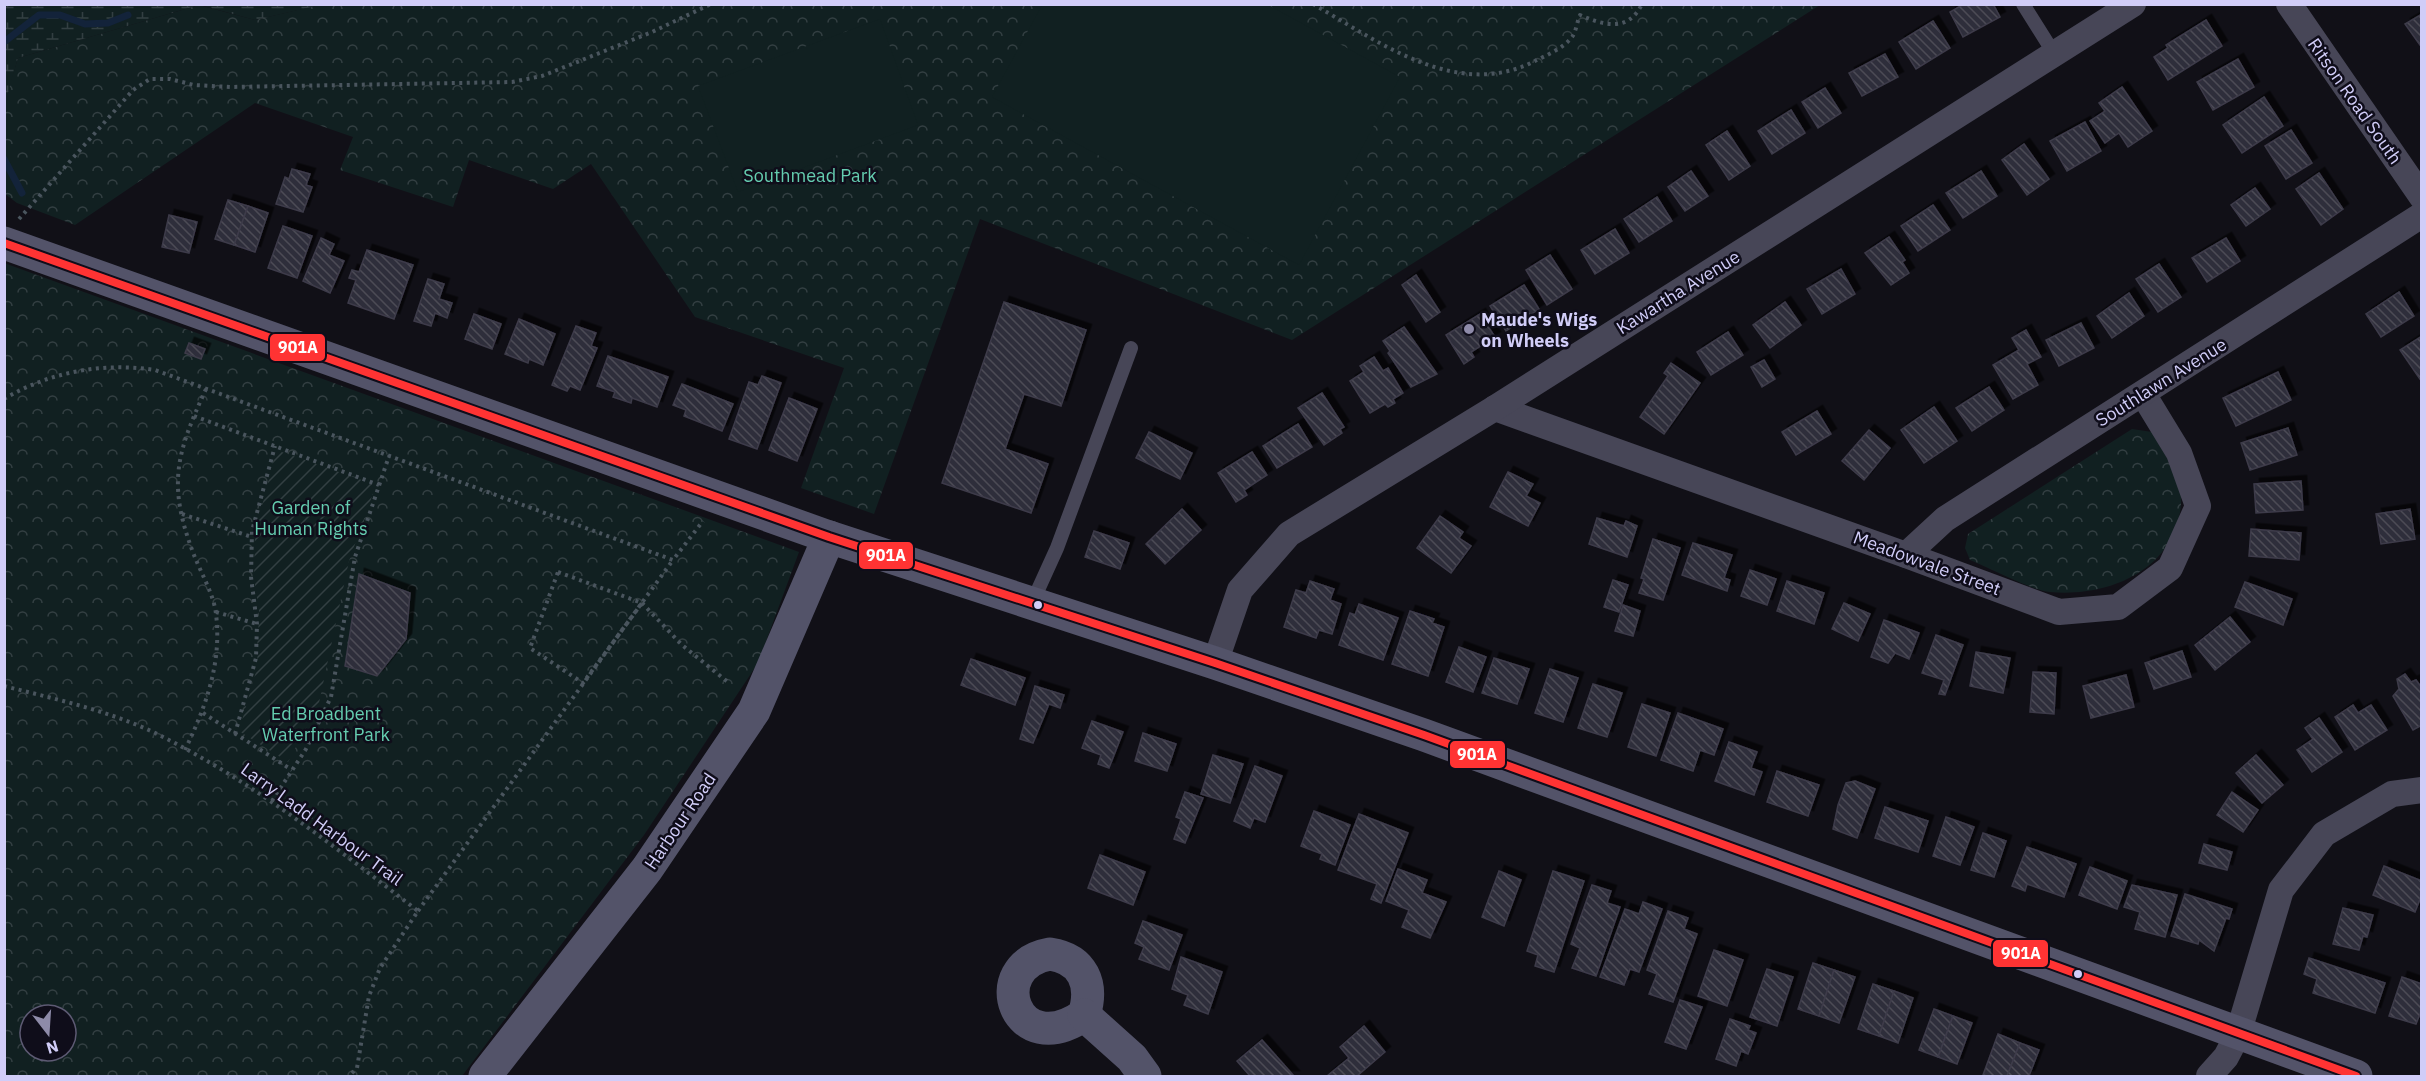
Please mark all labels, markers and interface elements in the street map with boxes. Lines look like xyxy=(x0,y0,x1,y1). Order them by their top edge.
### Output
street label: Ritson Road South xyxy=(2303,34,2407,168)
park label: Southmead Park xyxy=(743,164,877,187)
street label: Kawartha Avenue xyxy=(1612,245,1744,339)
place label: Maude's Wigs on Wheels xyxy=(1481,308,1597,352)
marker: Maude's Wigs on Wheels xyxy=(1462,322,1476,336)
street label: Southlawn Avenue xyxy=(2091,332,2231,432)
line badge: 901A xyxy=(269,333,326,362)
text: 901A xyxy=(278,337,318,357)
park label: Garden of Human Rights xyxy=(254,496,368,540)
street label: Meadowvale Street xyxy=(1850,526,2004,600)
line badge: 901A xyxy=(858,541,914,570)
text: 901A xyxy=(866,545,906,565)
unlabelled marker xyxy=(1032,599,1044,611)
park label: Ed Broadbent Waterfront Park xyxy=(262,702,390,746)
line badge: 901A xyxy=(1449,740,1506,769)
text: 901A xyxy=(1457,744,1497,764)
street label: Larry Ladd Harbour Trail xyxy=(237,758,408,891)
street label: Harbour Road xyxy=(639,768,721,874)
line badge: 901A xyxy=(1992,939,2049,968)
text: 901A xyxy=(2001,943,2041,963)
unlabelled marker xyxy=(2072,968,2084,980)
north arrow xyxy=(18,1003,78,1063)
text: N xyxy=(44,1036,61,1059)

